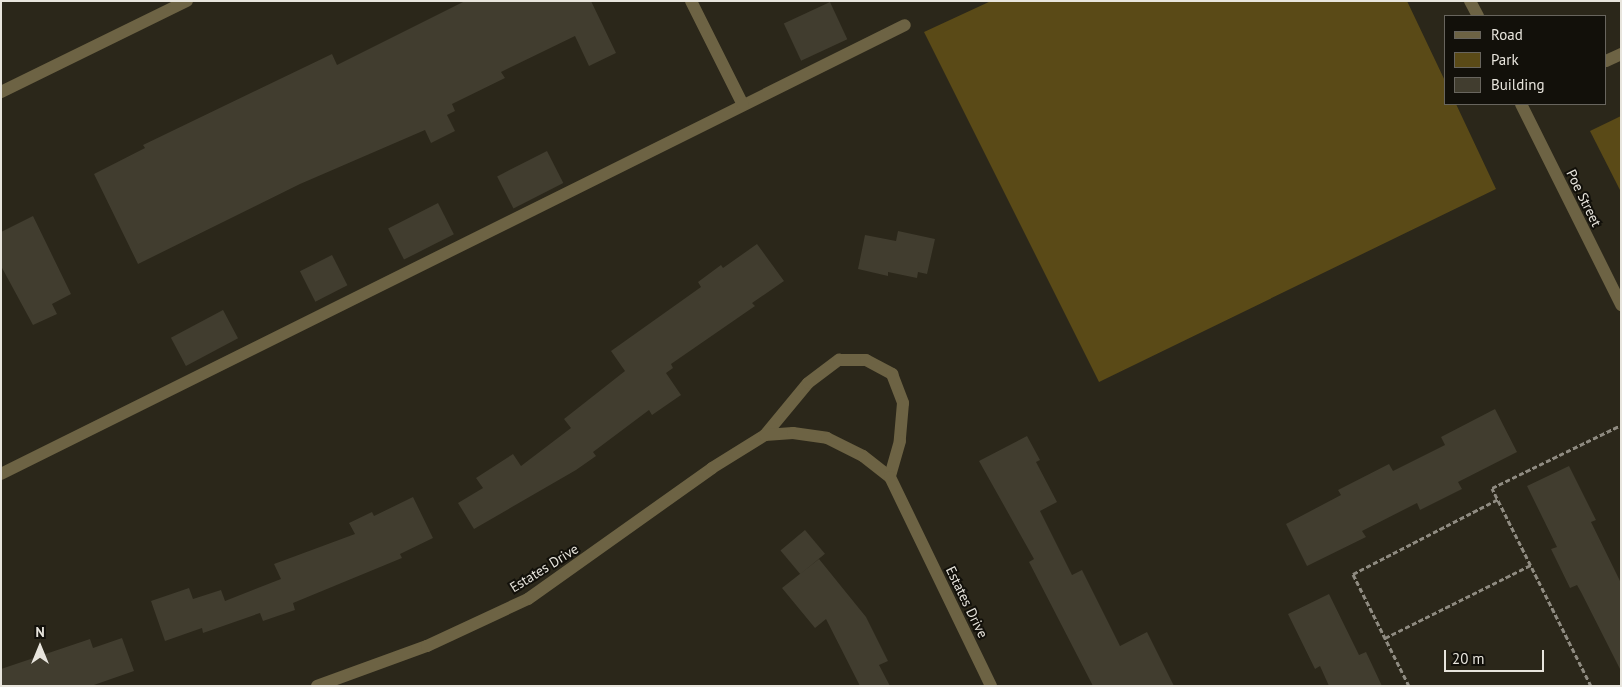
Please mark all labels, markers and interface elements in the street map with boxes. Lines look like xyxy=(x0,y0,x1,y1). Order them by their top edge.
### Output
legend xyxy=(1444,15,1607,105)
text: Road xyxy=(1491,25,1523,44)
text: Park xyxy=(1491,50,1519,69)
text: Building xyxy=(1491,75,1545,94)
street label: Poe Street xyxy=(1563,167,1605,229)
street label: Estates Drive xyxy=(507,540,581,596)
street label: Estates Drive xyxy=(942,563,992,641)
north arrow xyxy=(15,622,65,672)
text: N xyxy=(35,623,45,641)
scale bar xyxy=(1447,640,1547,672)
text: 20 m xyxy=(1452,649,1485,668)

